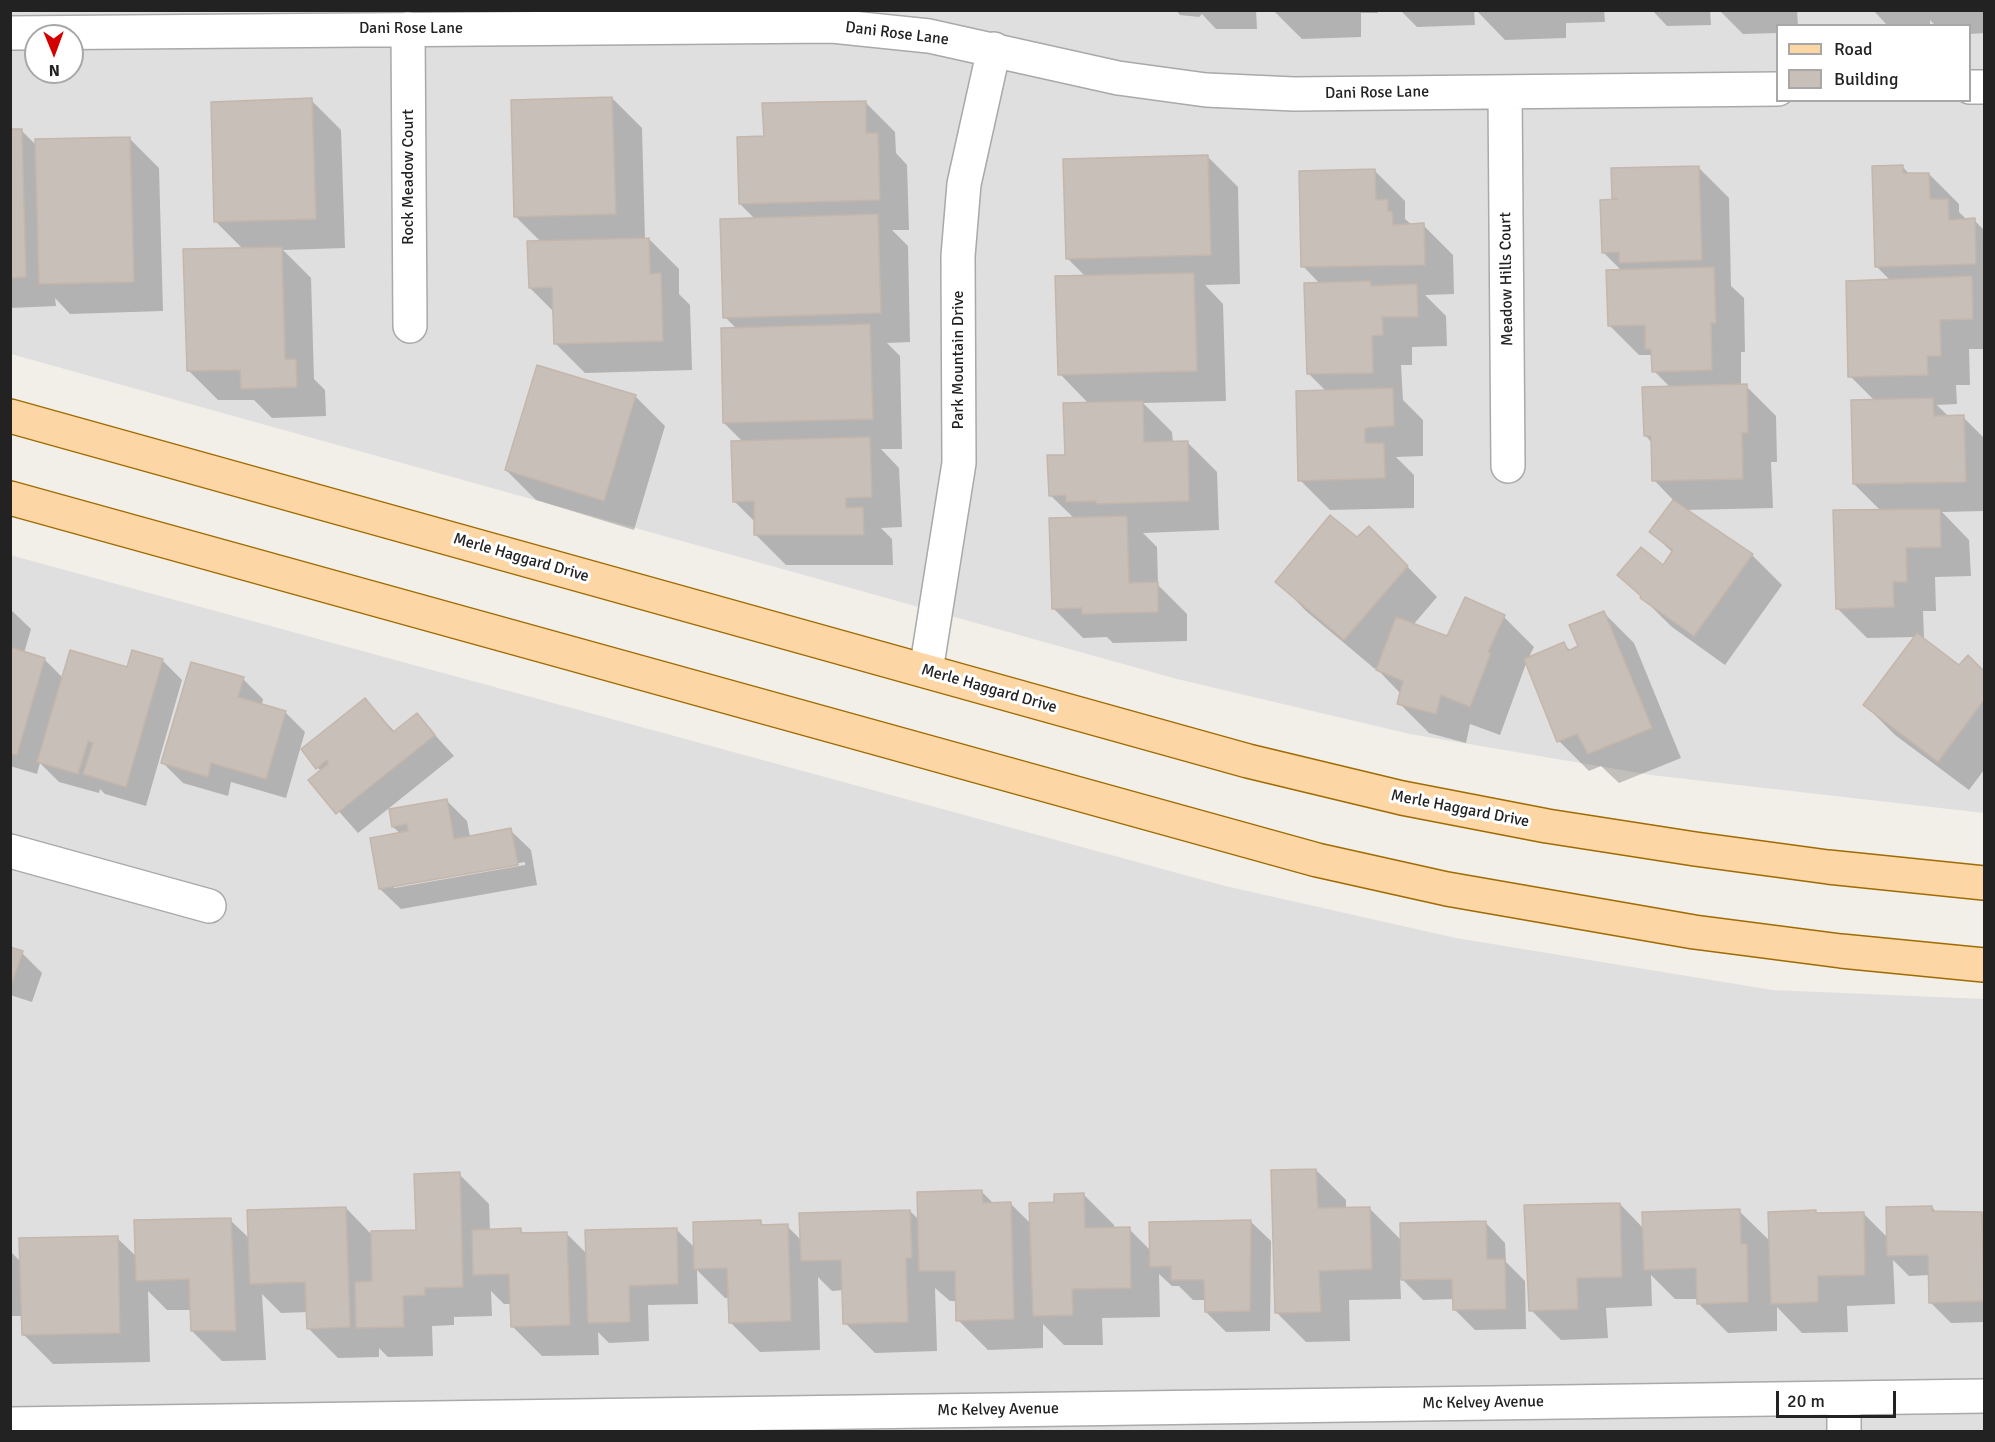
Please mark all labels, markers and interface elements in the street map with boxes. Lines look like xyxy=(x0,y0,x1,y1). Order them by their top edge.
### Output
street label: Dani Rose Lane xyxy=(844,18,950,50)
street label: Dani Rose Lane xyxy=(359,19,463,39)
north arrow xyxy=(24,24,84,84)
legend xyxy=(1776,24,1971,102)
text: Road xyxy=(1834,38,1873,60)
text: N xyxy=(49,60,60,80)
text: Building xyxy=(1834,68,1898,90)
street label: Dani Rose Lane xyxy=(1325,82,1429,104)
street label: Rock Meadow Court xyxy=(399,109,419,245)
street label: Meadow Hills Court xyxy=(1496,212,1518,346)
street label: Park Mountain Drive xyxy=(949,290,969,430)
street label: Merle Haggard Drive xyxy=(451,529,591,587)
street label: Merle Haggard Drive xyxy=(919,660,1059,718)
street label: Merle Haggard Drive xyxy=(1389,786,1531,832)
scale bar xyxy=(1779,1379,1899,1417)
text: 20 m xyxy=(1787,1390,1825,1412)
street label: Mc Kelvey Avenue xyxy=(1422,1392,1544,1414)
street label: Mc Kelvey Avenue xyxy=(937,1399,1059,1421)

